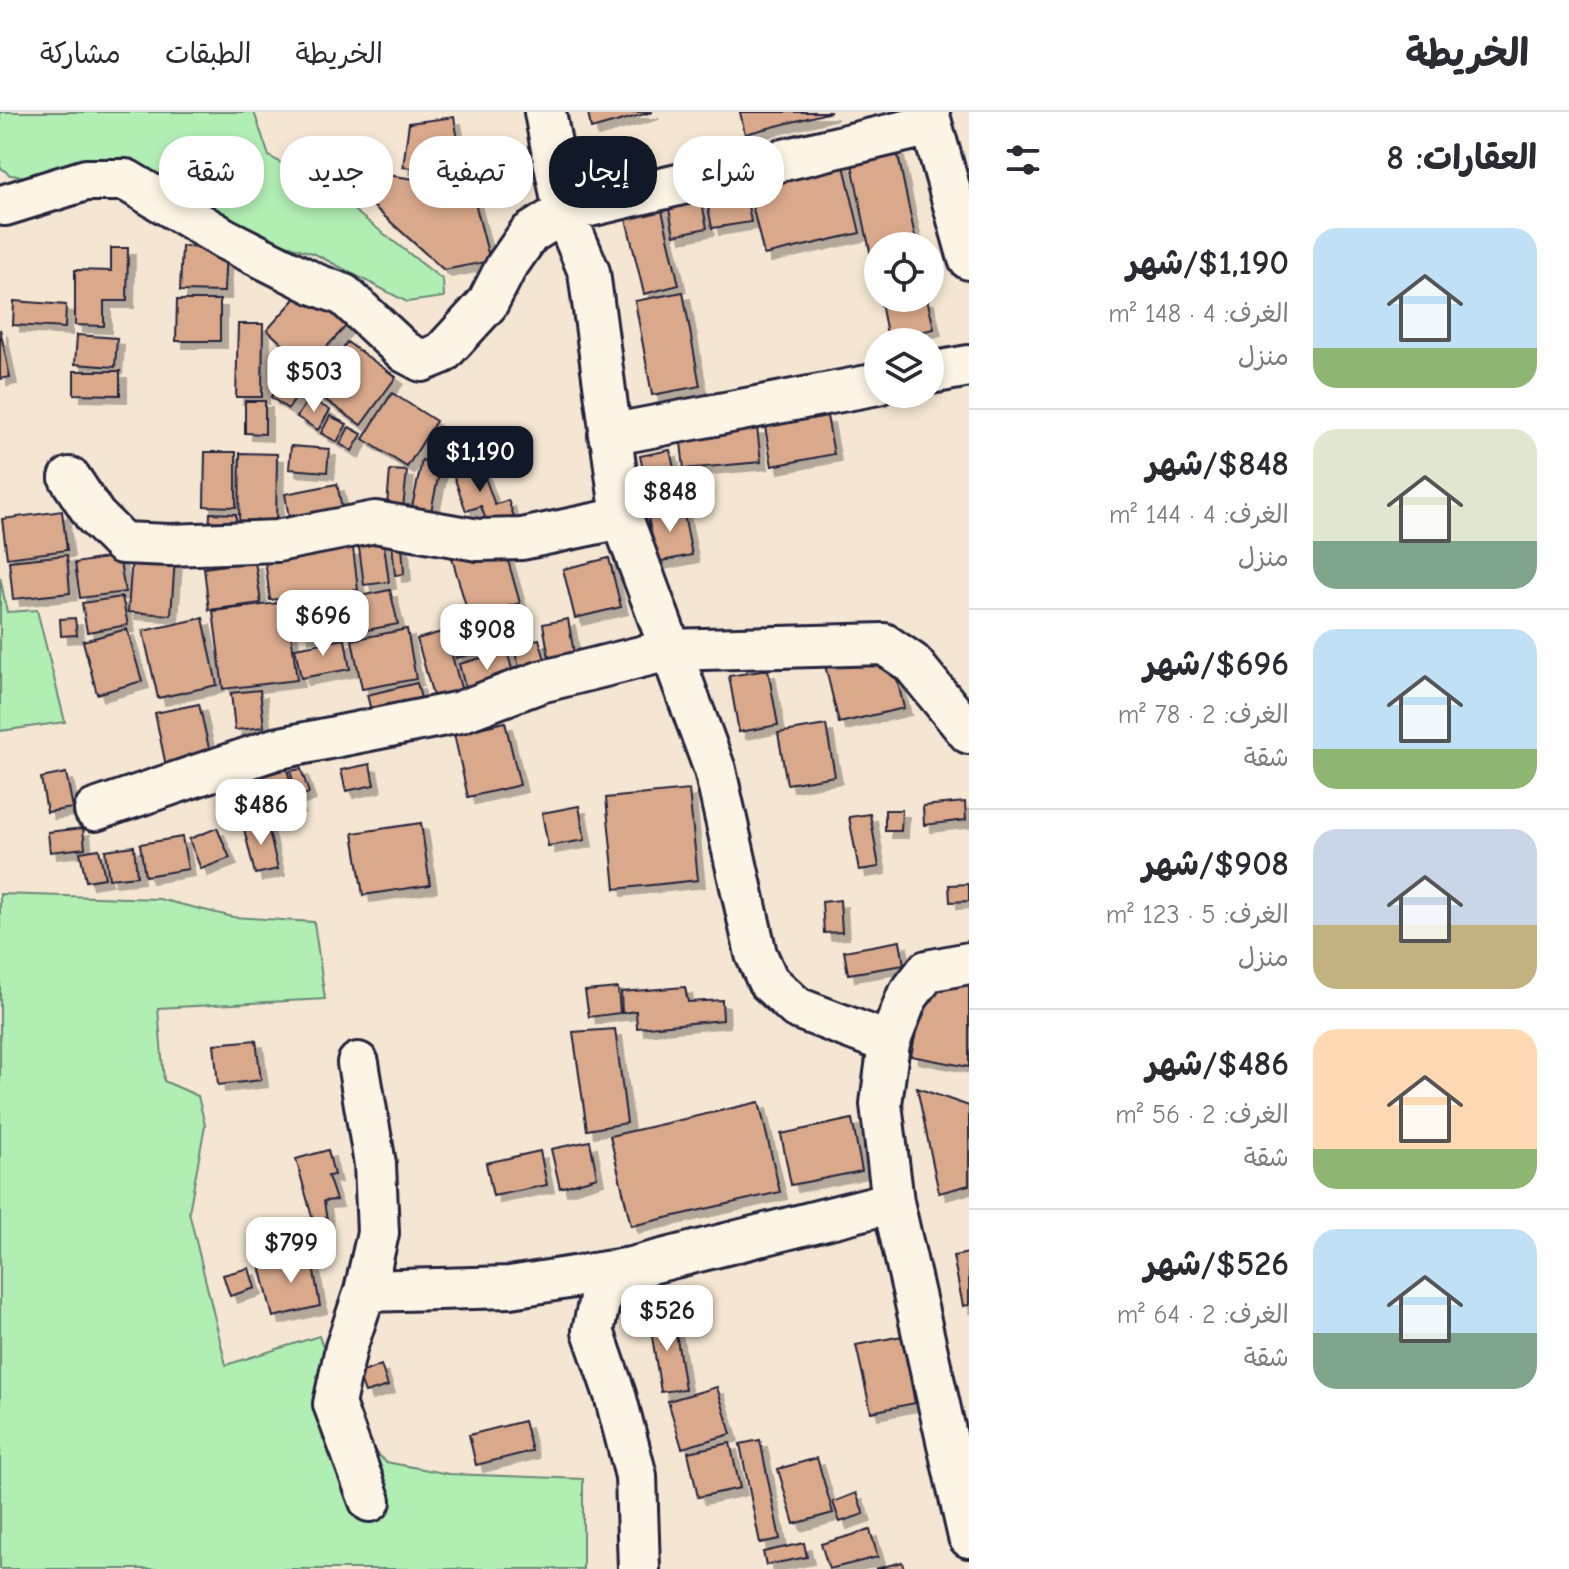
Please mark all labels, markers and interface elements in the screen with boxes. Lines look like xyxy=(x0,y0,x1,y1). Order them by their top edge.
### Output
text: الخريطة xyxy=(1405,32,1529,76)
text: مشاركة xyxy=(40,38,121,70)
text: الطبقات xyxy=(165,38,251,70)
text: الخريطة xyxy=(295,38,383,70)
chip: شقة xyxy=(159,136,264,208)
chip: جديد xyxy=(280,136,393,208)
chip: تصفية xyxy=(409,136,533,208)
chip: إيجار xyxy=(549,136,657,208)
chip: شراء xyxy=(673,136,784,208)
icon: filters xyxy=(1001,138,1045,182)
text: العقارات: 8 xyxy=(1387,138,1537,178)
map controls xyxy=(864,232,944,408)
button: locate xyxy=(864,232,944,312)
text: $1,190/شهر xyxy=(1127,243,1289,283)
icon: home xyxy=(1377,260,1473,356)
text: الغرف: 4 · 148 m² xyxy=(1108,299,1289,329)
button: layers xyxy=(864,328,944,408)
text: منزل xyxy=(1238,342,1289,372)
pin: $503 xyxy=(267,346,361,414)
text: $503 xyxy=(285,357,343,387)
pin: $1,190 xyxy=(415,426,545,494)
text: $1,190 xyxy=(445,437,515,467)
text: $848/شهر xyxy=(1146,444,1289,484)
icon: home xyxy=(1377,461,1473,557)
pin: $848 xyxy=(623,466,717,534)
text: $848 xyxy=(643,477,697,507)
text: الغرف: 4 · 144 m² xyxy=(1109,500,1289,530)
text: منزل xyxy=(1238,543,1289,573)
pin: $696 xyxy=(276,590,370,658)
text: $696 xyxy=(295,601,351,631)
pin: $908 xyxy=(440,604,534,672)
text: $908 xyxy=(458,615,516,645)
text: $696/شهر xyxy=(1144,644,1289,684)
icon: home xyxy=(1377,661,1473,757)
text: الغرف: 2 · 78 m² xyxy=(1118,700,1289,730)
text: شقة xyxy=(1244,743,1289,773)
pin: $486 xyxy=(214,779,308,847)
text: $486 xyxy=(234,790,288,820)
text: $908/شهر xyxy=(1142,844,1289,884)
icon: home xyxy=(1377,861,1473,957)
text: الغرف: 5 · 123 m² xyxy=(1106,900,1289,930)
text: منزل xyxy=(1238,943,1289,973)
text: $486/شهر xyxy=(1146,1044,1289,1084)
icon: home xyxy=(1377,1061,1473,1157)
text: الغرف: 2 · 56 m² xyxy=(1115,1100,1289,1130)
text: شقة xyxy=(1244,1143,1289,1173)
pin: $799 xyxy=(244,1217,338,1285)
text: $799 xyxy=(264,1228,318,1258)
text: $526/شهر xyxy=(1144,1244,1289,1284)
icon: home xyxy=(1377,1261,1473,1357)
pin: $526 xyxy=(620,1285,714,1353)
text: $526 xyxy=(639,1296,695,1326)
text: الغرف: 2 · 64 m² xyxy=(1117,1300,1289,1330)
text: شقة xyxy=(1244,1343,1289,1373)

